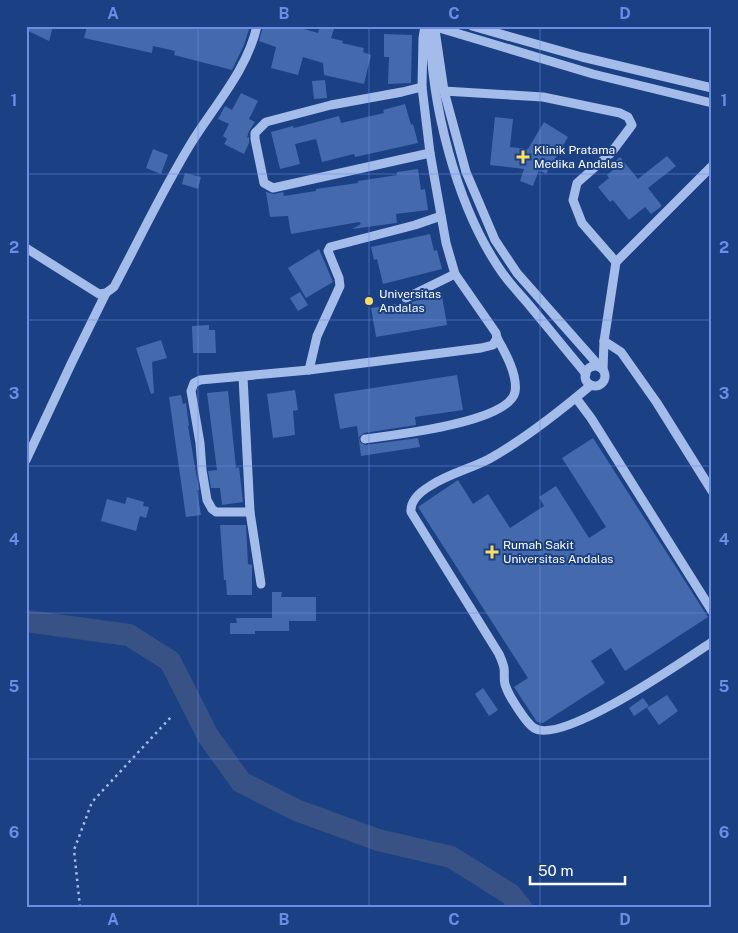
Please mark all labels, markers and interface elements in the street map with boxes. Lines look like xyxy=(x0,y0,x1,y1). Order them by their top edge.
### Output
text: A xyxy=(107,4,119,23)
text: B xyxy=(279,4,290,23)
text: C xyxy=(448,4,460,23)
text: D xyxy=(619,4,631,23)
text: 1 xyxy=(11,91,17,110)
text: 1 xyxy=(721,91,727,110)
place label: Klinik Pratama Medika Andalas xyxy=(534,143,623,171)
marker: Klinik Pratama Medika Andalas xyxy=(516,150,530,164)
text: 2 xyxy=(9,238,19,257)
text: 2 xyxy=(719,238,729,257)
place label: Universitas Andalas xyxy=(379,287,441,315)
marker: Universitas Andalas xyxy=(363,295,375,307)
text: 3 xyxy=(9,384,19,403)
text: 3 xyxy=(719,384,729,403)
text: 4 xyxy=(9,530,20,549)
text: 4 xyxy=(719,530,730,549)
place label: Rumah Sakit Universitas Andalas xyxy=(503,538,613,566)
marker: Rumah Sakit Universitas Andalas xyxy=(485,545,499,559)
text: 5 xyxy=(9,677,20,696)
text: 5 xyxy=(719,677,730,696)
text: 6 xyxy=(9,823,19,842)
text: 6 xyxy=(719,823,729,842)
scale bar xyxy=(530,853,626,885)
text: 50 m xyxy=(538,862,573,879)
text: A xyxy=(107,910,119,929)
text: B xyxy=(279,910,290,929)
text: C xyxy=(448,910,460,929)
text: D xyxy=(619,910,631,929)

